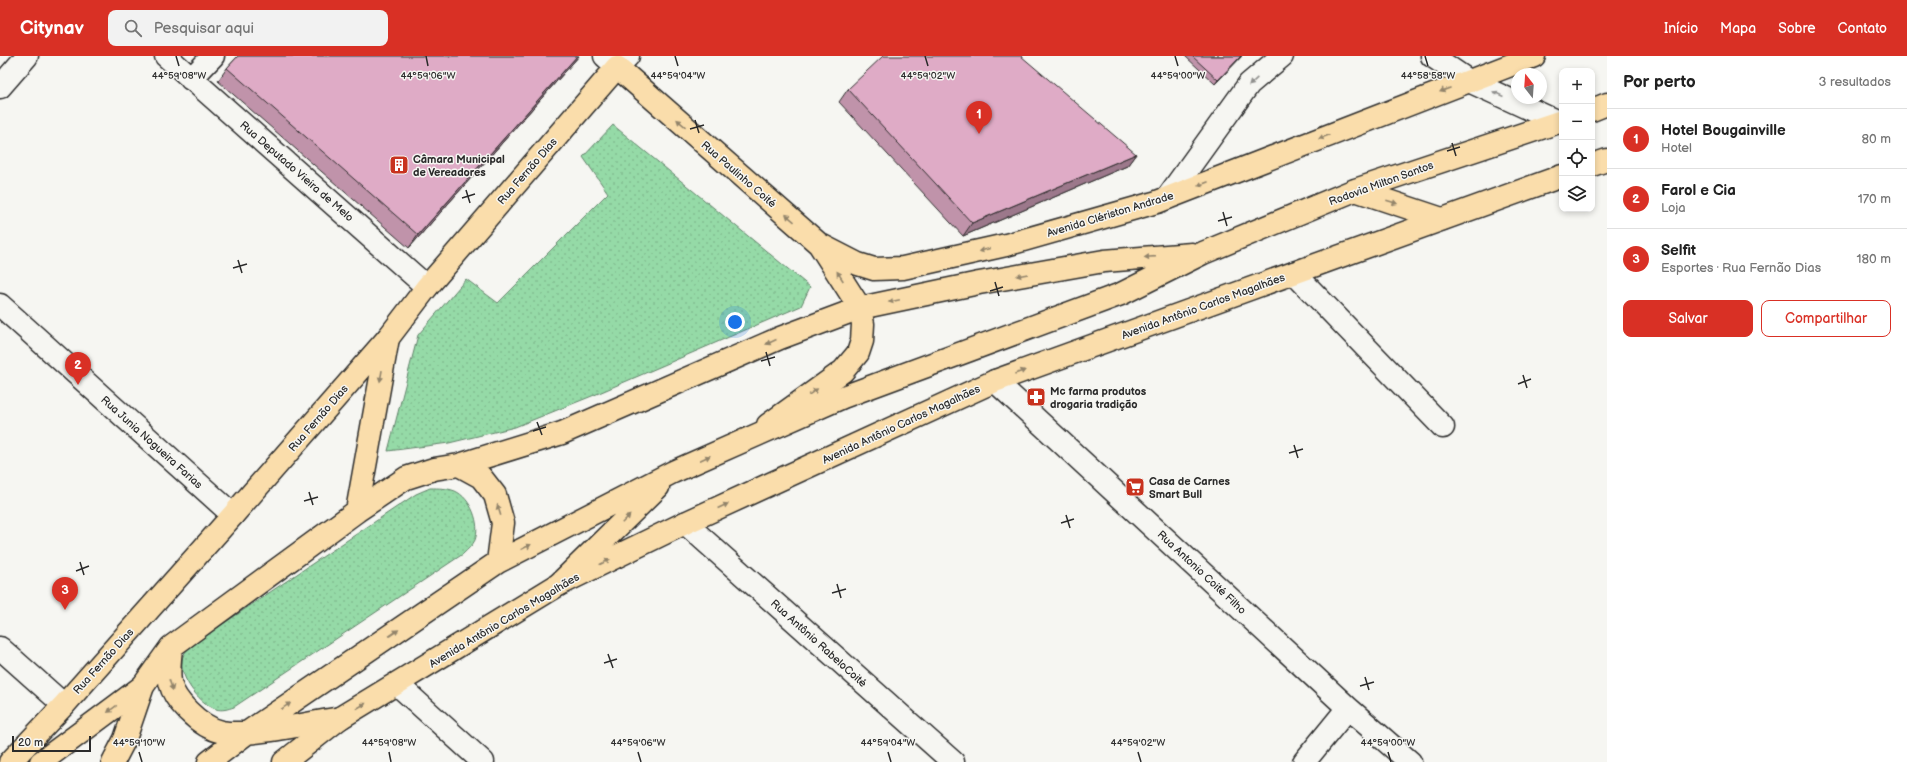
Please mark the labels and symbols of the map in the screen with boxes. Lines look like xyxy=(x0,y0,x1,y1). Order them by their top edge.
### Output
north arrow xyxy=(1511,68,1547,104)
text: 44°59'08"W xyxy=(152,70,206,82)
text: 44°59'06"W xyxy=(401,70,456,82)
text: 44°59'04"W xyxy=(651,70,705,82)
text: 44°59'02"W xyxy=(901,70,955,82)
text: 44°59'00"W xyxy=(1151,70,1205,82)
text: 44°58'58"W xyxy=(1401,70,1455,82)
one-way arrow xyxy=(1248,77,1258,86)
one-way arrow xyxy=(1439,87,1451,93)
one-way arrow xyxy=(1492,91,1503,97)
pin: 1 xyxy=(966,101,992,134)
street label: Rua Deputado Vieira de Melo xyxy=(237,118,356,224)
one-way arrow xyxy=(677,119,686,128)
one-way arrow xyxy=(1317,134,1329,140)
street label: Rua Fernão Dias xyxy=(495,135,560,207)
street label: Rua Paulinho Coité xyxy=(699,138,779,211)
place label: Câmara Municipal de Vereadores xyxy=(413,153,505,179)
building icon: Câmara Municipal de Vereadores xyxy=(388,154,410,176)
street label: Rodovia Milton Santos xyxy=(1327,158,1436,208)
one-way arrow xyxy=(1196,181,1208,187)
street label: Avenida Clériston Andrade xyxy=(1045,189,1175,240)
one-way arrow xyxy=(1386,199,1398,205)
one-way arrow xyxy=(785,214,794,223)
one-way arrow xyxy=(978,247,991,253)
one-way arrow xyxy=(1144,254,1157,261)
one-way arrow xyxy=(836,270,843,282)
street label: Avenida Antônio Carlos Magalhães xyxy=(1120,271,1287,342)
one-way arrow xyxy=(1016,273,1028,279)
one-way arrow xyxy=(888,299,901,305)
your location xyxy=(725,312,745,332)
one-way arrow xyxy=(766,339,777,345)
pin: 2 xyxy=(65,352,91,385)
one-way arrow xyxy=(1014,369,1026,375)
one-way arrow xyxy=(378,370,384,382)
street label: Rua Fernão Dias xyxy=(286,382,351,454)
street label: Avenida Antônio Carlos Magalhães xyxy=(820,382,983,467)
place label: Mc farma produtos drogaria tradição xyxy=(1050,385,1147,411)
pharmacy icon: Mc farma produtos drogaria tradição xyxy=(1025,386,1047,408)
one-way arrow xyxy=(808,389,818,397)
street label: Rua Junia Nogueira Farias xyxy=(98,393,206,492)
one-way arrow xyxy=(699,455,711,461)
place label: Casa de Carnes Smart Bull xyxy=(1149,475,1231,501)
supermarket icon: Casa de Carnes Smart Bull xyxy=(1124,476,1146,498)
one-way arrow xyxy=(496,503,502,515)
one-way arrow xyxy=(717,503,728,509)
one-way arrow xyxy=(621,514,631,524)
street label: Rua Antonio Coité Filho xyxy=(1155,528,1249,617)
one-way arrow xyxy=(520,544,532,551)
one-way arrow xyxy=(600,559,611,565)
street label: Avenida Antônio Carlos Magalhães xyxy=(427,570,582,670)
pin: 3 xyxy=(52,577,78,610)
street label: Rua Antônio RabeloCoité xyxy=(768,597,870,690)
street label: Rua Fernão Dias xyxy=(70,625,137,697)
one-way arrow xyxy=(388,629,399,637)
one-way arrow xyxy=(168,679,174,691)
one-way arrow xyxy=(281,702,291,710)
one-way arrow xyxy=(356,702,366,710)
one-way arrow xyxy=(106,705,117,713)
scale bar xyxy=(12,734,91,753)
text: 44°59'10"W xyxy=(113,737,165,749)
text: 44°59'08"W xyxy=(362,737,416,749)
text: 44°59'06"W xyxy=(611,737,666,749)
text: 44°59'04"W xyxy=(861,737,915,749)
text: 44°59'02"W xyxy=(1111,737,1165,749)
text: 44°59'00"W xyxy=(1361,737,1415,749)

